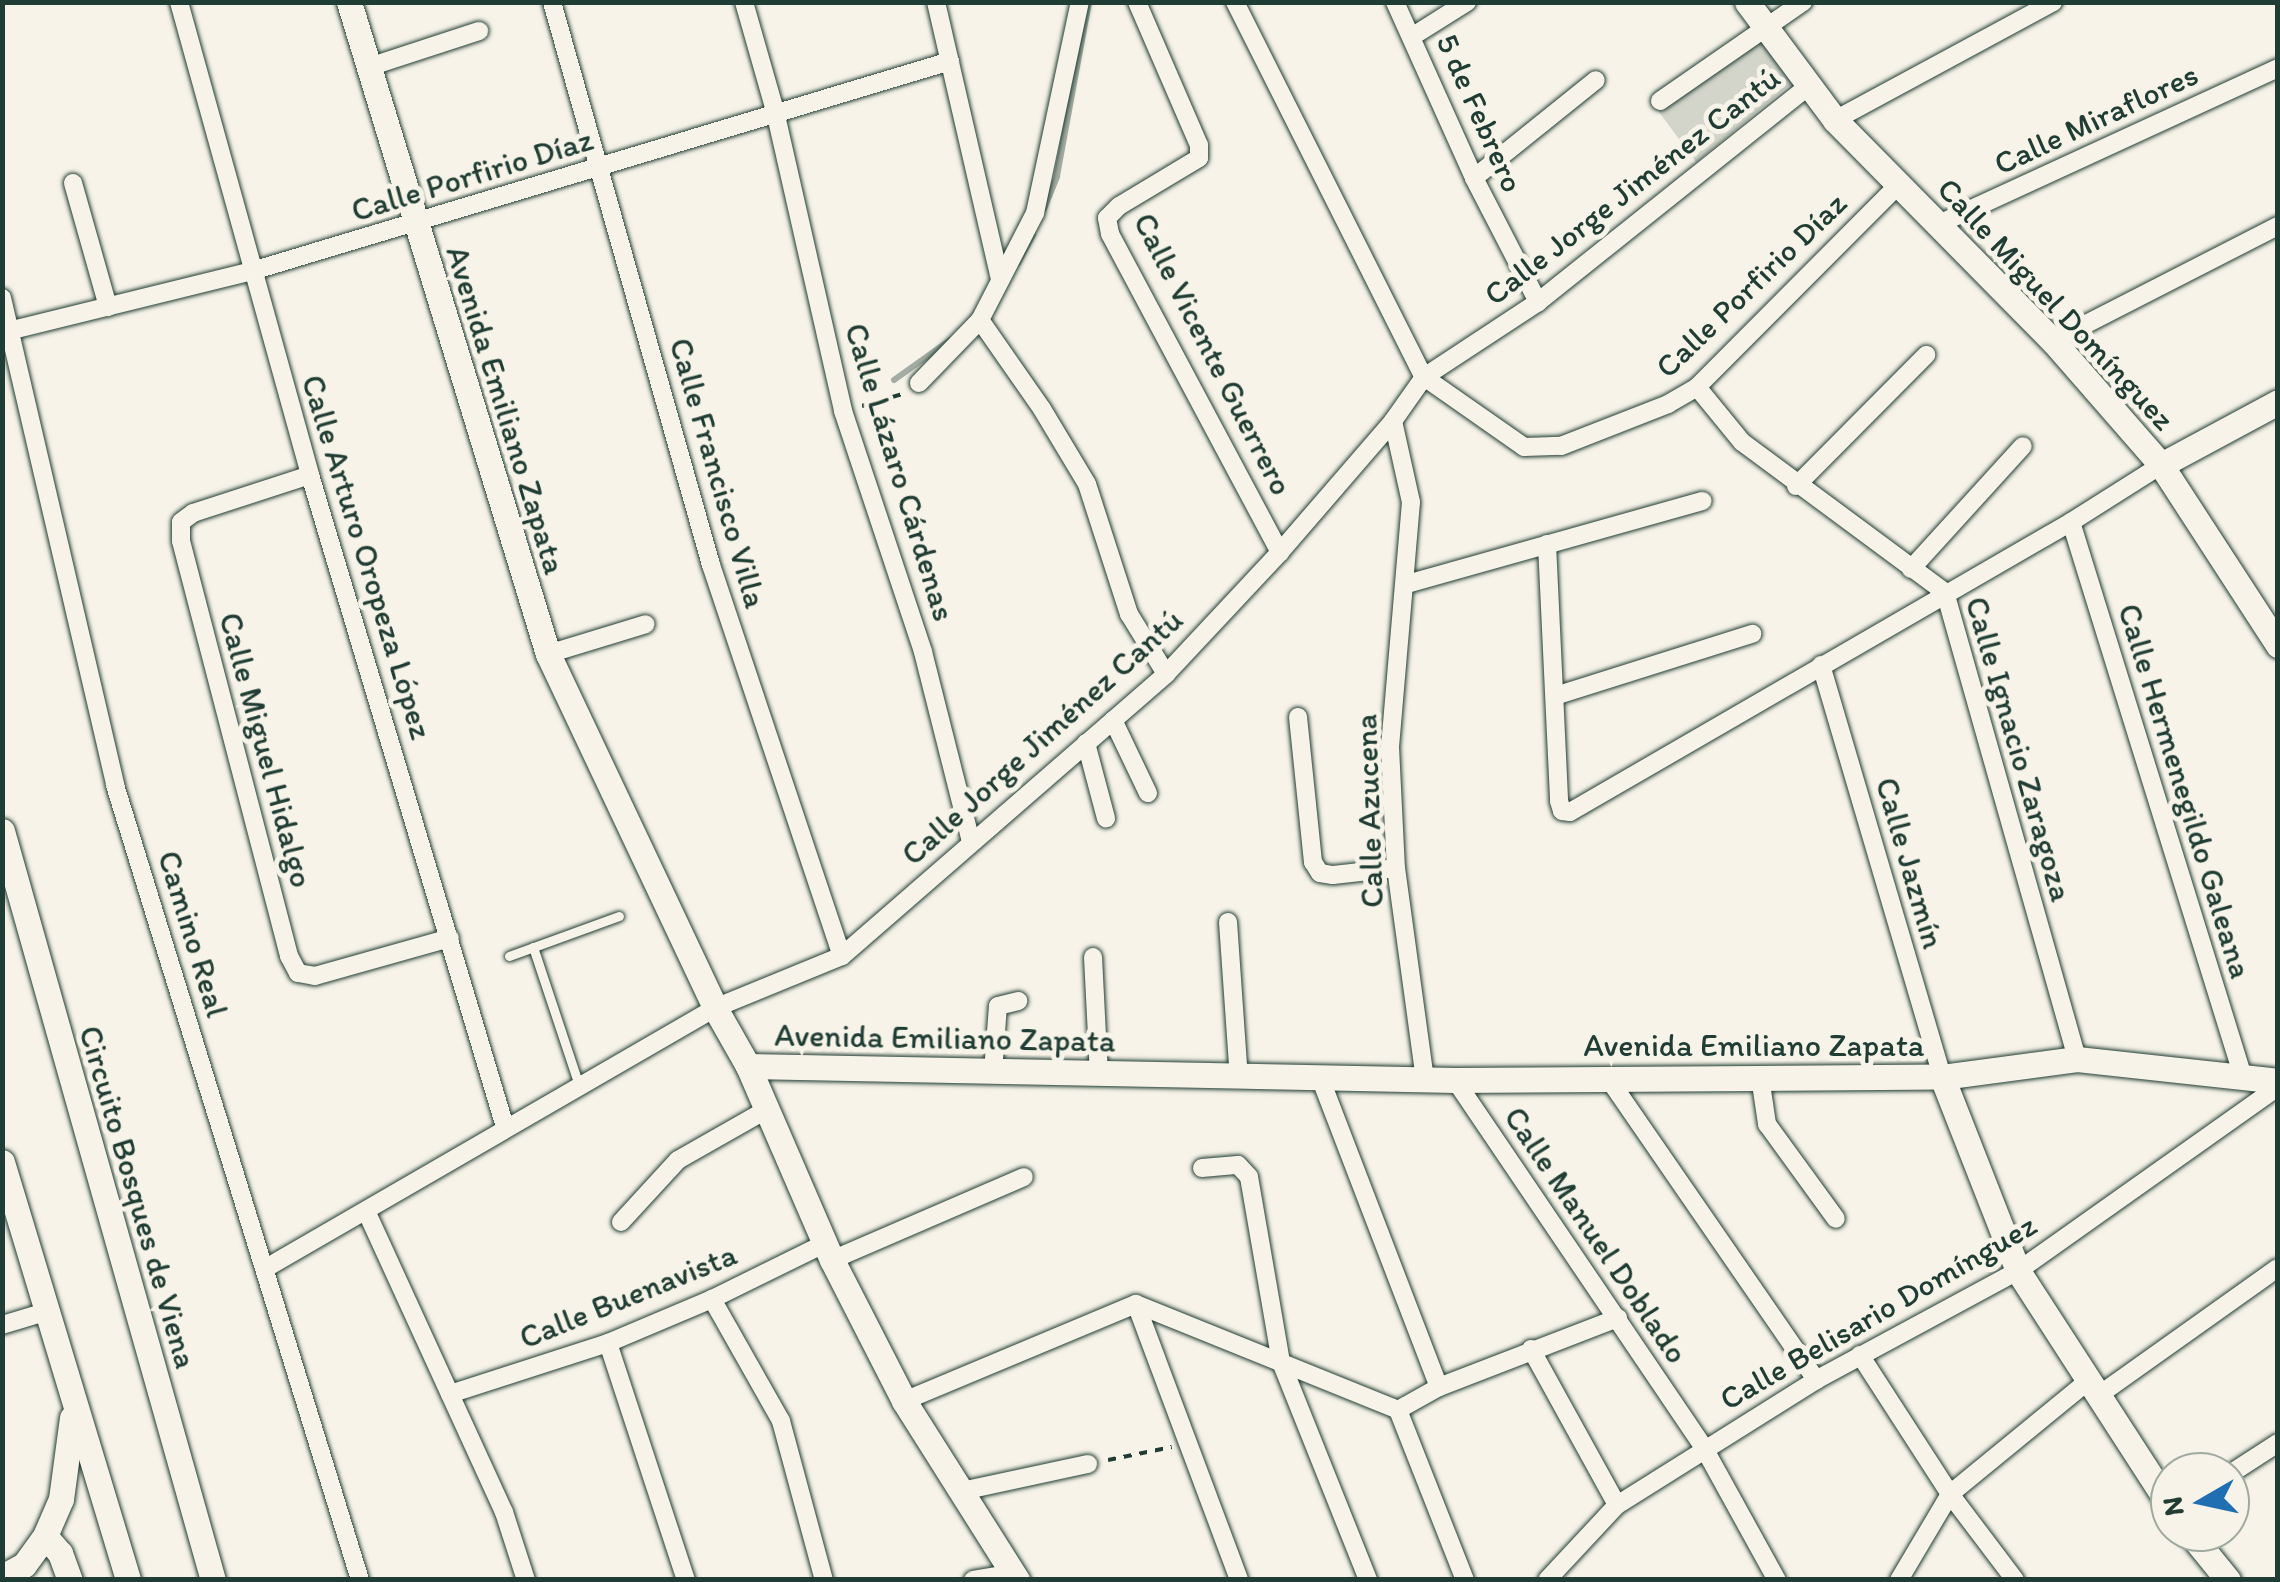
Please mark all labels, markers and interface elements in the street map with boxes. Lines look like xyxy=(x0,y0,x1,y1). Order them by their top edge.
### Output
street label: 5 de Febrero xyxy=(1428,29,1532,197)
street label: Calle Miraflores xyxy=(1989,55,2203,183)
street label: Calle Jorge Jiménez Cantú xyxy=(1476,58,1788,314)
street label: Calle Porfirio Díaz xyxy=(347,120,597,230)
street label: Calle Miguel Domínguez xyxy=(1929,170,2183,438)
street label: Calle Porfirio Díaz xyxy=(1648,185,1854,385)
street label: Calle Vicente Guerrero xyxy=(1125,207,1301,501)
street label: Avenida Emiliano Zapata xyxy=(438,241,574,579)
street label: Calle Lázaro Cárdenas xyxy=(837,319,963,625)
street label: Calle Francisco Villa xyxy=(661,335,775,611)
street label: Calle Arturo Oropeza López xyxy=(293,371,441,743)
street label: Calle Ignacio Zaragoza xyxy=(1957,593,2081,905)
street label: Calle Hermenegildo Galeana xyxy=(2110,599,2260,983)
street label: Calle Jorge Jiménez Cantú xyxy=(893,600,1191,874)
street label: Calle Miguel Hidalgo xyxy=(211,609,321,891)
street label: Calle Azucena xyxy=(1346,713,1392,909)
street label: Calle Jazmín xyxy=(1867,773,1953,953)
street label: Camino Real xyxy=(149,846,237,1022)
street label: Avenida Emiliano Zapata xyxy=(774,1016,1116,1060)
street label: Circuito Bosques de Viena xyxy=(70,1020,206,1374)
street label: Avenida Emiliano Zapata xyxy=(1583,1026,1925,1064)
street label: Calle Manuel Doblado xyxy=(1496,1100,1696,1370)
street label: Calle Belisario Domínguez xyxy=(1713,1205,2043,1419)
street label: Calle Buenavista xyxy=(514,1235,742,1357)
north arrow xyxy=(2150,1452,2250,1552)
text: N xyxy=(2154,1494,2191,1518)

